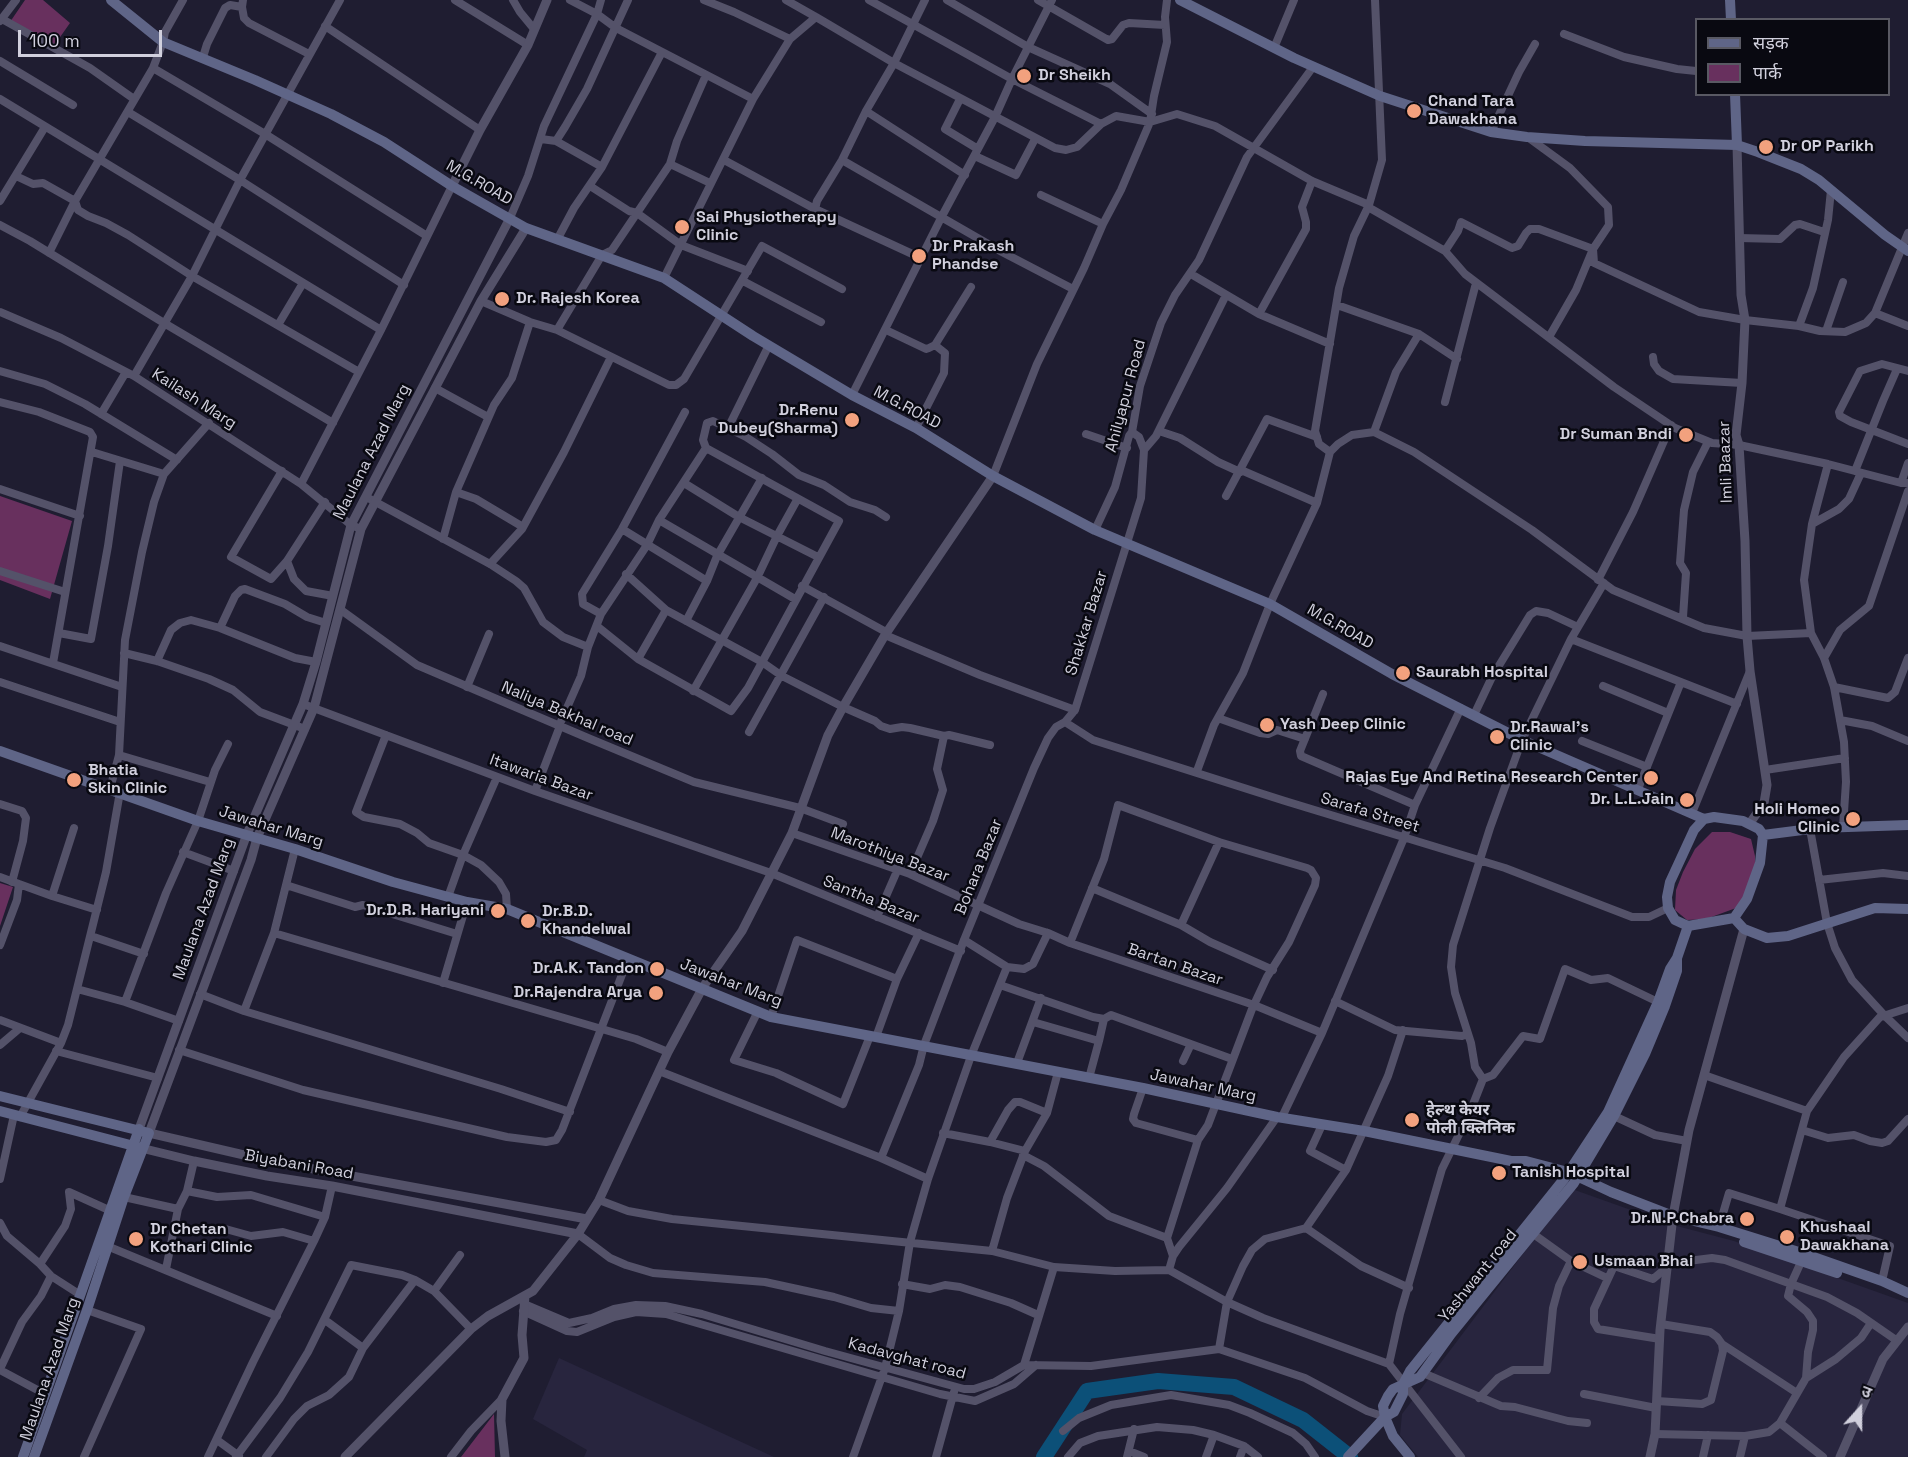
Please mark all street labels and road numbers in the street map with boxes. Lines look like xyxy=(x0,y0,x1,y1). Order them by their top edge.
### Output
street label: M.G.ROAD xyxy=(442,156,516,210)
street label: Ahilyapur Road xyxy=(1102,337,1150,455)
street label: Kailash Marg xyxy=(148,364,240,434)
street label: Maulana Azad Marg xyxy=(329,381,415,523)
street label: M.G.ROAD xyxy=(870,382,944,434)
street label: Imli Baazar xyxy=(1715,421,1737,503)
street label: Shakkar Bazar xyxy=(1062,568,1112,678)
street label: M.G.ROAD xyxy=(1303,600,1377,654)
street label: Naliya Bakhal road xyxy=(498,678,636,750)
street label: Itawaria Bazar xyxy=(487,750,595,806)
street label: Sarafa Street xyxy=(1318,789,1422,837)
street label: Jawahar Marg xyxy=(216,802,326,852)
street label: Bohara Bazar xyxy=(951,816,1007,918)
street label: Marothiya Bazar xyxy=(828,823,952,887)
street label: Maulana Azad Marg xyxy=(169,835,239,983)
street label: Santha Bazar xyxy=(820,872,922,928)
street label: Bartan Bazar xyxy=(1125,940,1225,990)
street label: Jawahar Marg xyxy=(677,955,785,1011)
street label: Jawahar Marg xyxy=(1148,1065,1258,1107)
street label: Biyabani Road xyxy=(243,1146,355,1184)
street label: Yashwant road xyxy=(1435,1226,1521,1326)
street label: Maulana Azad Marg xyxy=(17,1295,83,1443)
street label: Kadavghat road xyxy=(846,1334,968,1384)

